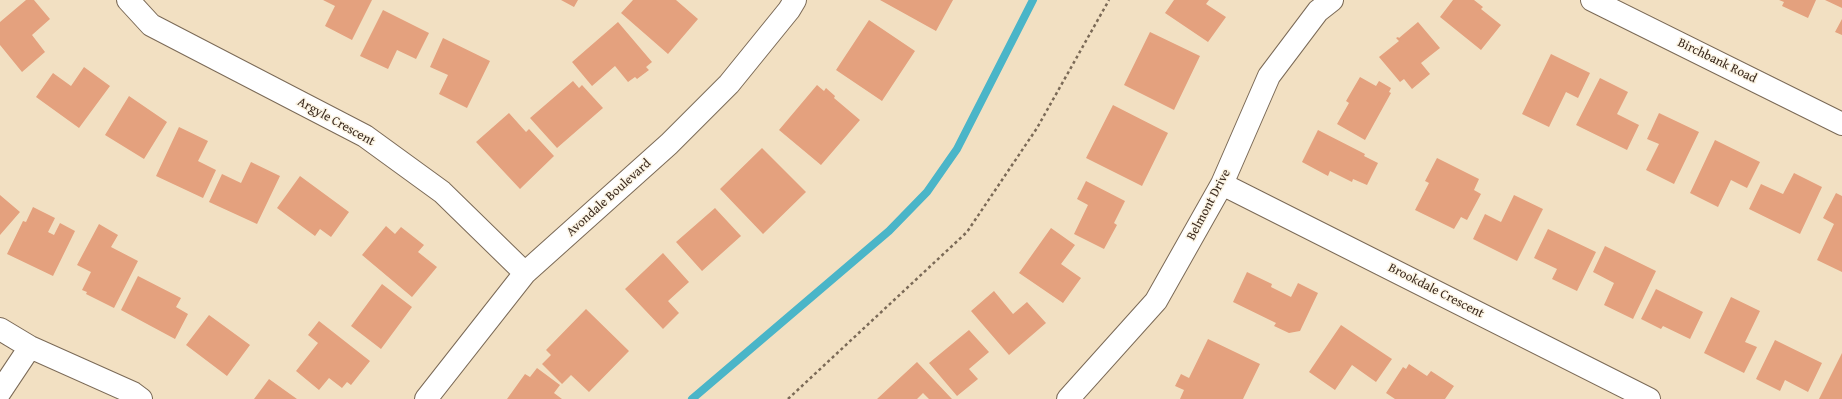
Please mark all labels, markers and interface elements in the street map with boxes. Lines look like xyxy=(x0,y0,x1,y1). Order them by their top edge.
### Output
street label: Birchbank Road xyxy=(1675,35,1759,87)
street label: Argyle Crescent xyxy=(295,94,377,150)
street label: Avondale Boulevard xyxy=(564,156,654,240)
street label: Belmont Drive xyxy=(1184,167,1234,243)
street label: Brookdale Crescent xyxy=(1386,260,1486,322)

